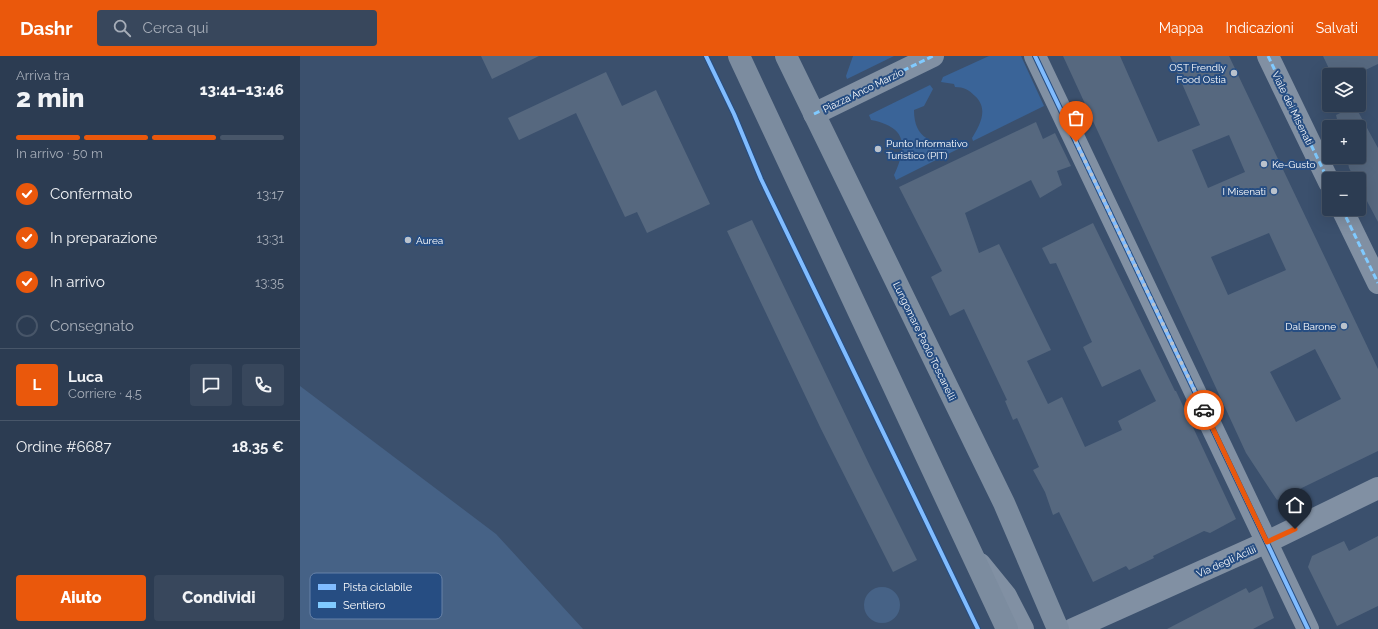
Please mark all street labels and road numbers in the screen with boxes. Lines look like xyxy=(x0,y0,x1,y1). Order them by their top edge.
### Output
street label: Piazza Anco Marzio xyxy=(821,66,906,115)
street label: Viale dei Misenati xyxy=(1270,69,1315,147)
street label: Lungomare Paolo Toscanelli xyxy=(891,280,958,402)
street label: Via degli Acilii xyxy=(1195,543,1258,579)

